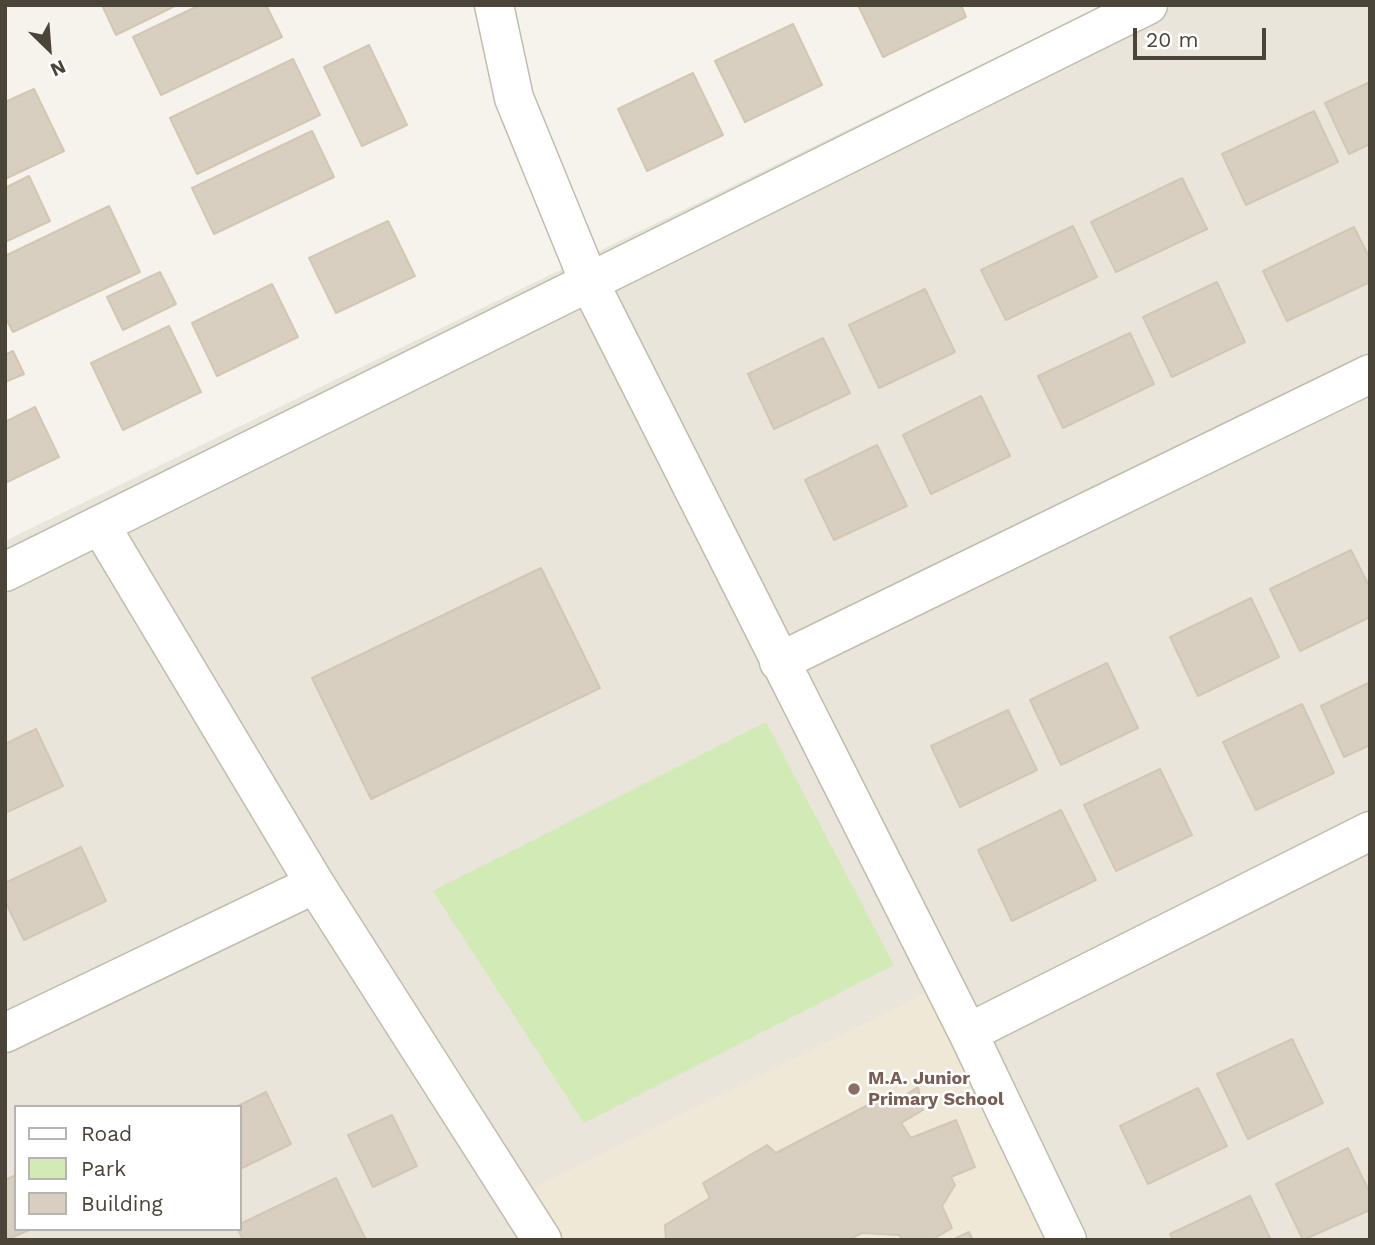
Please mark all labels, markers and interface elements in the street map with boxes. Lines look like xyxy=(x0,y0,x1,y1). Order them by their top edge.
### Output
north arrow xyxy=(14,14,84,84)
scale bar xyxy=(1137,14,1270,58)
text: 20 m xyxy=(1146,27,1198,52)
text: N xyxy=(47,55,69,82)
place label: M.A. Junior Primary School xyxy=(868,1068,1004,1110)
marker: M.A. Junior Primary School xyxy=(846,1081,862,1097)
legend xyxy=(14,1105,242,1231)
text: Road xyxy=(81,1121,132,1146)
text: Park xyxy=(81,1156,126,1181)
text: Building xyxy=(81,1191,163,1216)

